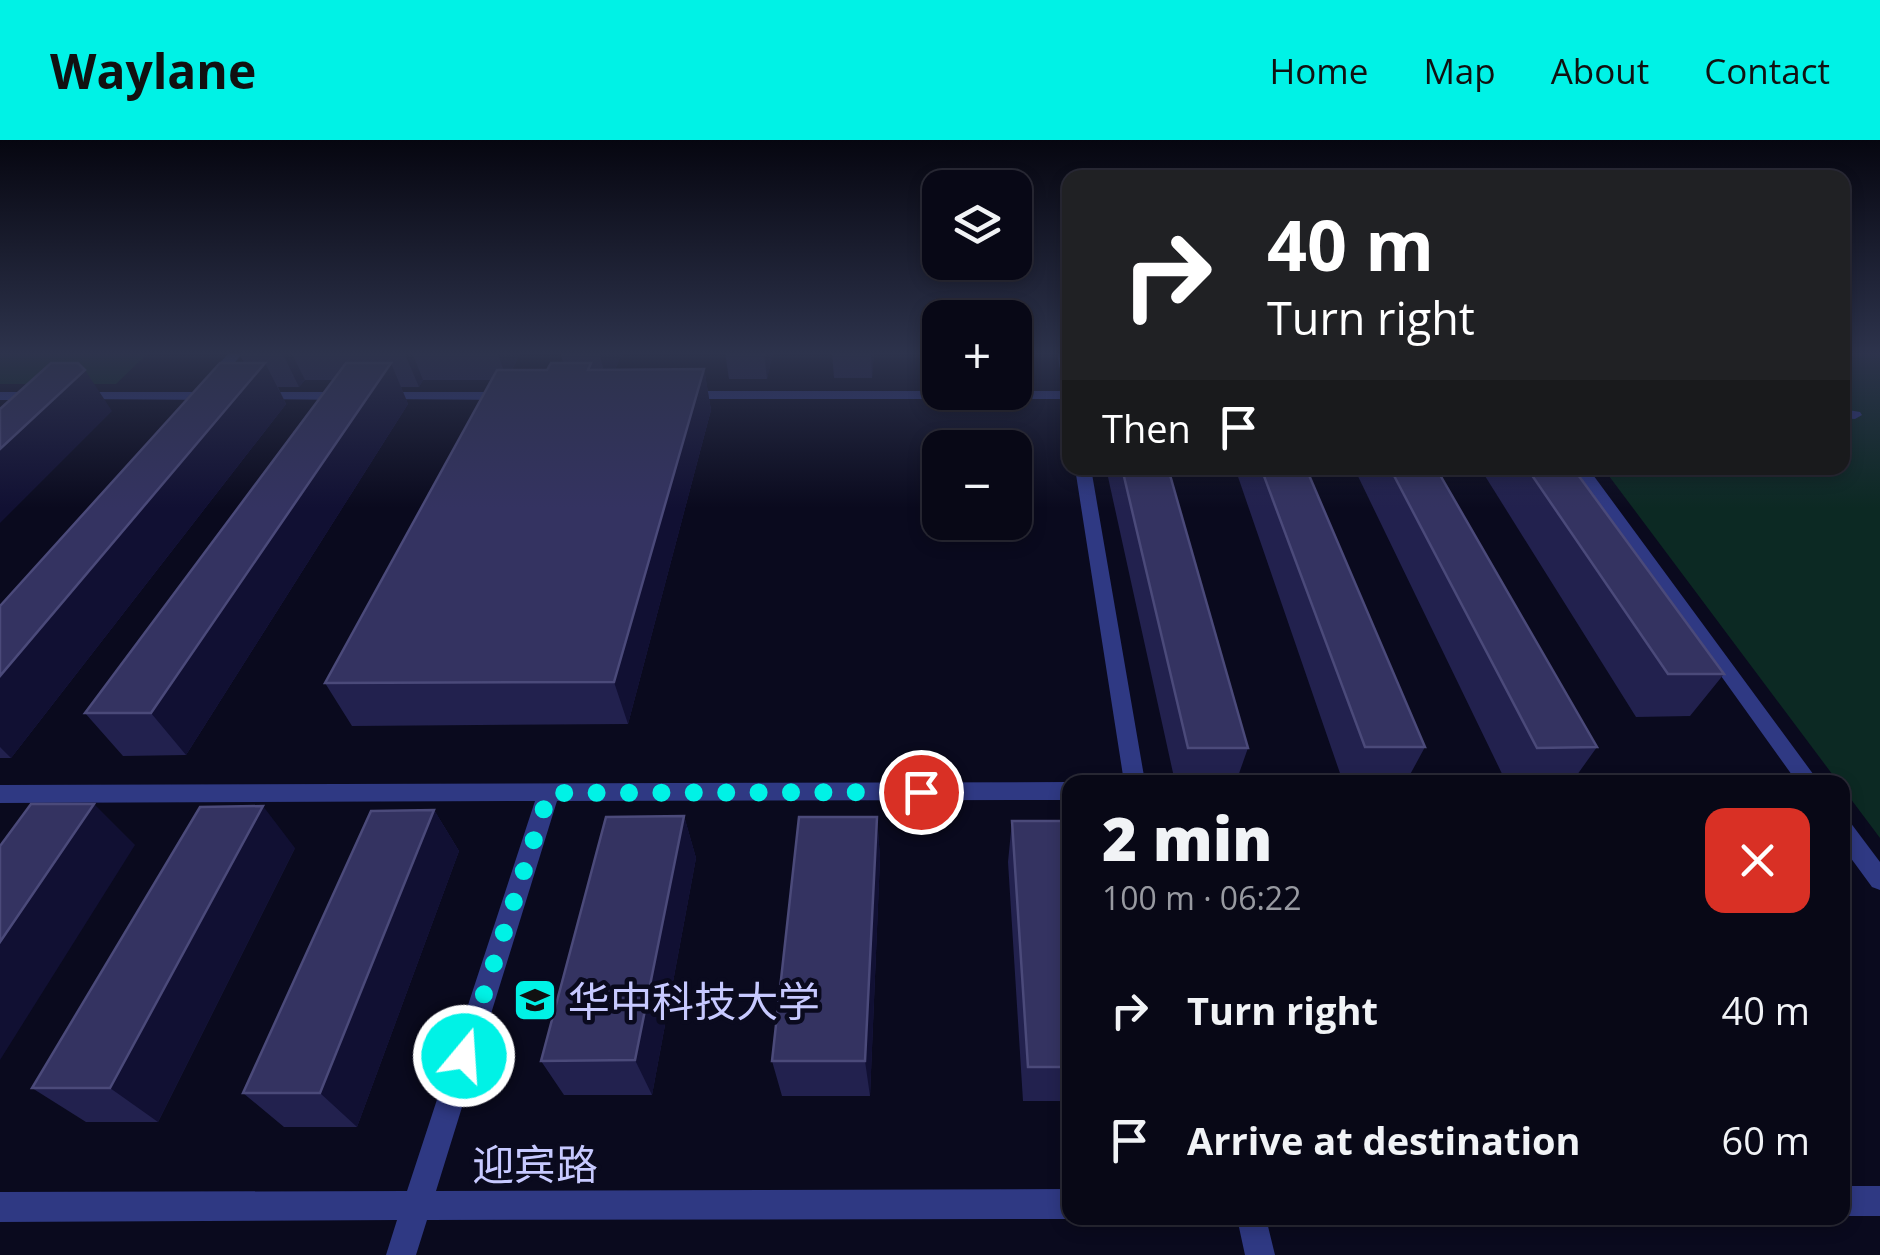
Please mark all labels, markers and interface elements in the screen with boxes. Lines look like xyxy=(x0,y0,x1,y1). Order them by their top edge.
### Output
text: Waylane xyxy=(50,38,256,103)
text: Home xyxy=(1269,47,1368,94)
text: Map xyxy=(1423,47,1496,94)
text: About xyxy=(1551,47,1649,94)
text: Contact xyxy=(1704,47,1830,94)
map controls xyxy=(922,170,1032,540)
button: layers xyxy=(922,170,1032,280)
text: 40 m xyxy=(1267,196,1434,292)
icon: right xyxy=(1102,210,1232,340)
text: Turn right xyxy=(1267,287,1475,348)
button: + xyxy=(922,300,1032,410)
icon: arrive xyxy=(1211,400,1266,455)
text: Then xyxy=(1102,402,1191,454)
button: − xyxy=(922,430,1032,540)
pin xyxy=(879,750,964,835)
icon: arrive xyxy=(894,765,949,820)
text: 2 min xyxy=(1102,797,1272,879)
button: close xyxy=(1705,808,1810,913)
text: 100 m · 06:22 xyxy=(1102,876,1301,919)
place label: 华中科技大学 xyxy=(568,972,820,1029)
school or university icon: 华中科技大学 xyxy=(512,977,558,1023)
icon: right xyxy=(1102,983,1157,1038)
text: Turn right xyxy=(1187,984,1378,1036)
text: 40 m xyxy=(1721,984,1810,1036)
position arrow xyxy=(412,1004,516,1108)
icon: arrive xyxy=(1102,1113,1157,1168)
text: Arrive at destination xyxy=(1187,1114,1581,1166)
text: 60 m xyxy=(1721,1114,1810,1166)
street label: 迎宾路 xyxy=(472,1135,598,1192)

